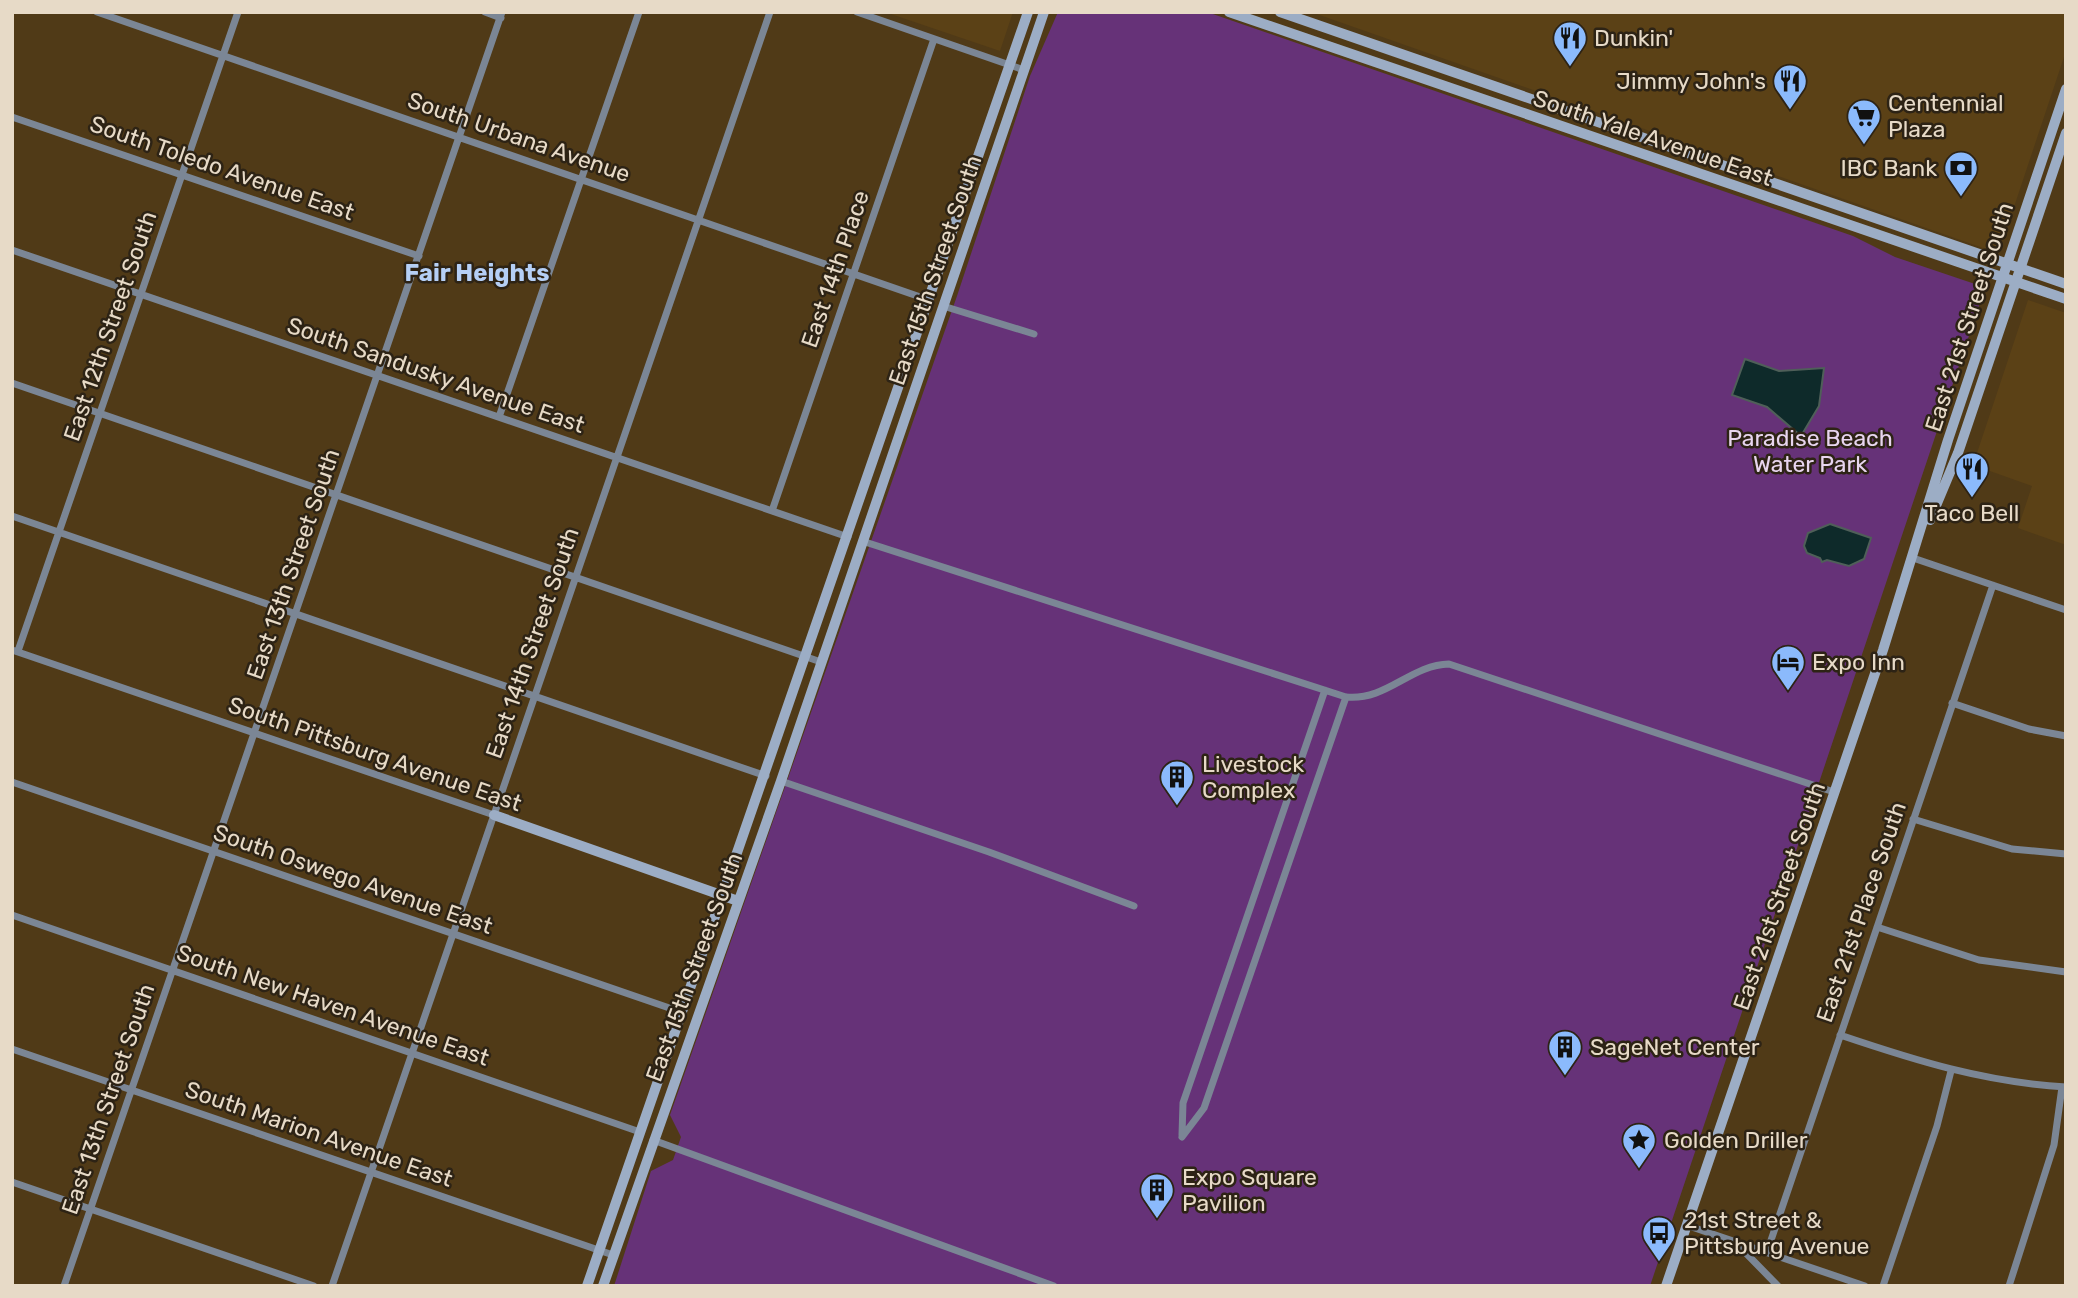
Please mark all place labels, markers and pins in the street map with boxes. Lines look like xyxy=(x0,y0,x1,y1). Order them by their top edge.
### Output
restaurant icon: Dunkin' xyxy=(1551,19,1589,68)
place label: Dunkin' xyxy=(1594,24,1673,52)
restaurant icon: Jimmy John's xyxy=(1771,62,1809,111)
place label: Jimmy John's xyxy=(1616,67,1766,95)
place label: Centennial Plaza xyxy=(1888,89,2004,143)
supermarket icon: Centennial Plaza xyxy=(1845,97,1883,146)
bank icon: IBC Bank xyxy=(1942,149,1980,198)
place label: IBC Bank xyxy=(1841,154,1937,182)
restaurant icon: Taco Bell xyxy=(1953,450,1991,499)
place label: Taco Bell xyxy=(1925,499,2019,527)
hotel icon: Expo Inn xyxy=(1769,643,1807,692)
place label: Expo Inn xyxy=(1812,648,1905,676)
place label: Livestock Complex xyxy=(1202,750,1304,804)
building icon: Livestock Complex xyxy=(1158,758,1196,807)
building icon: SageNet Center xyxy=(1546,1028,1584,1077)
place label: SageNet Center xyxy=(1590,1033,1760,1061)
place icon: Golden Driller xyxy=(1620,1121,1658,1170)
place label: Golden Driller xyxy=(1664,1126,1808,1154)
place label: Expo Square Pavilion xyxy=(1182,1163,1317,1217)
building icon: Expo Square Pavilion xyxy=(1138,1171,1176,1220)
place label: 21st Street & Pittsburg Avenue xyxy=(1684,1206,1869,1260)
bus stop icon: 21st Street & Pittsburg Avenue xyxy=(1640,1214,1678,1263)

